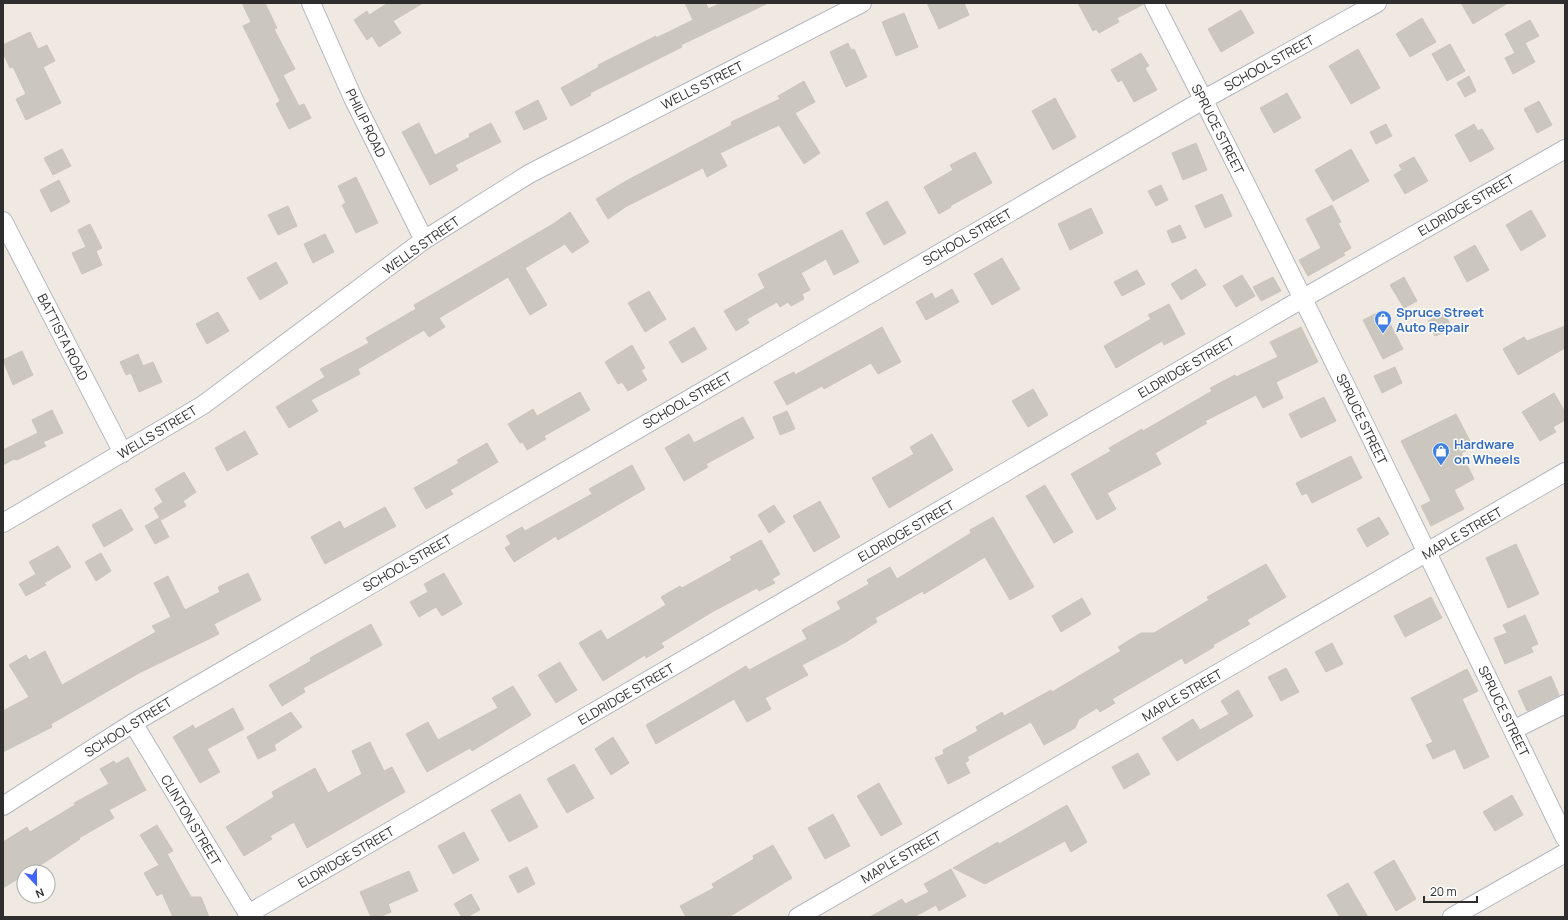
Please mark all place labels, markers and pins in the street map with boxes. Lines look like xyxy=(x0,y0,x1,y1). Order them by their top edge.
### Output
place label: Spruce Street Auto Repair xyxy=(1396,303,1484,336)
shop icon: Spruce Street Auto Repair xyxy=(1373,309,1393,334)
place label: Hardware on Wheels xyxy=(1454,435,1520,468)
shop icon: Hardware on Wheels xyxy=(1431,441,1451,466)

